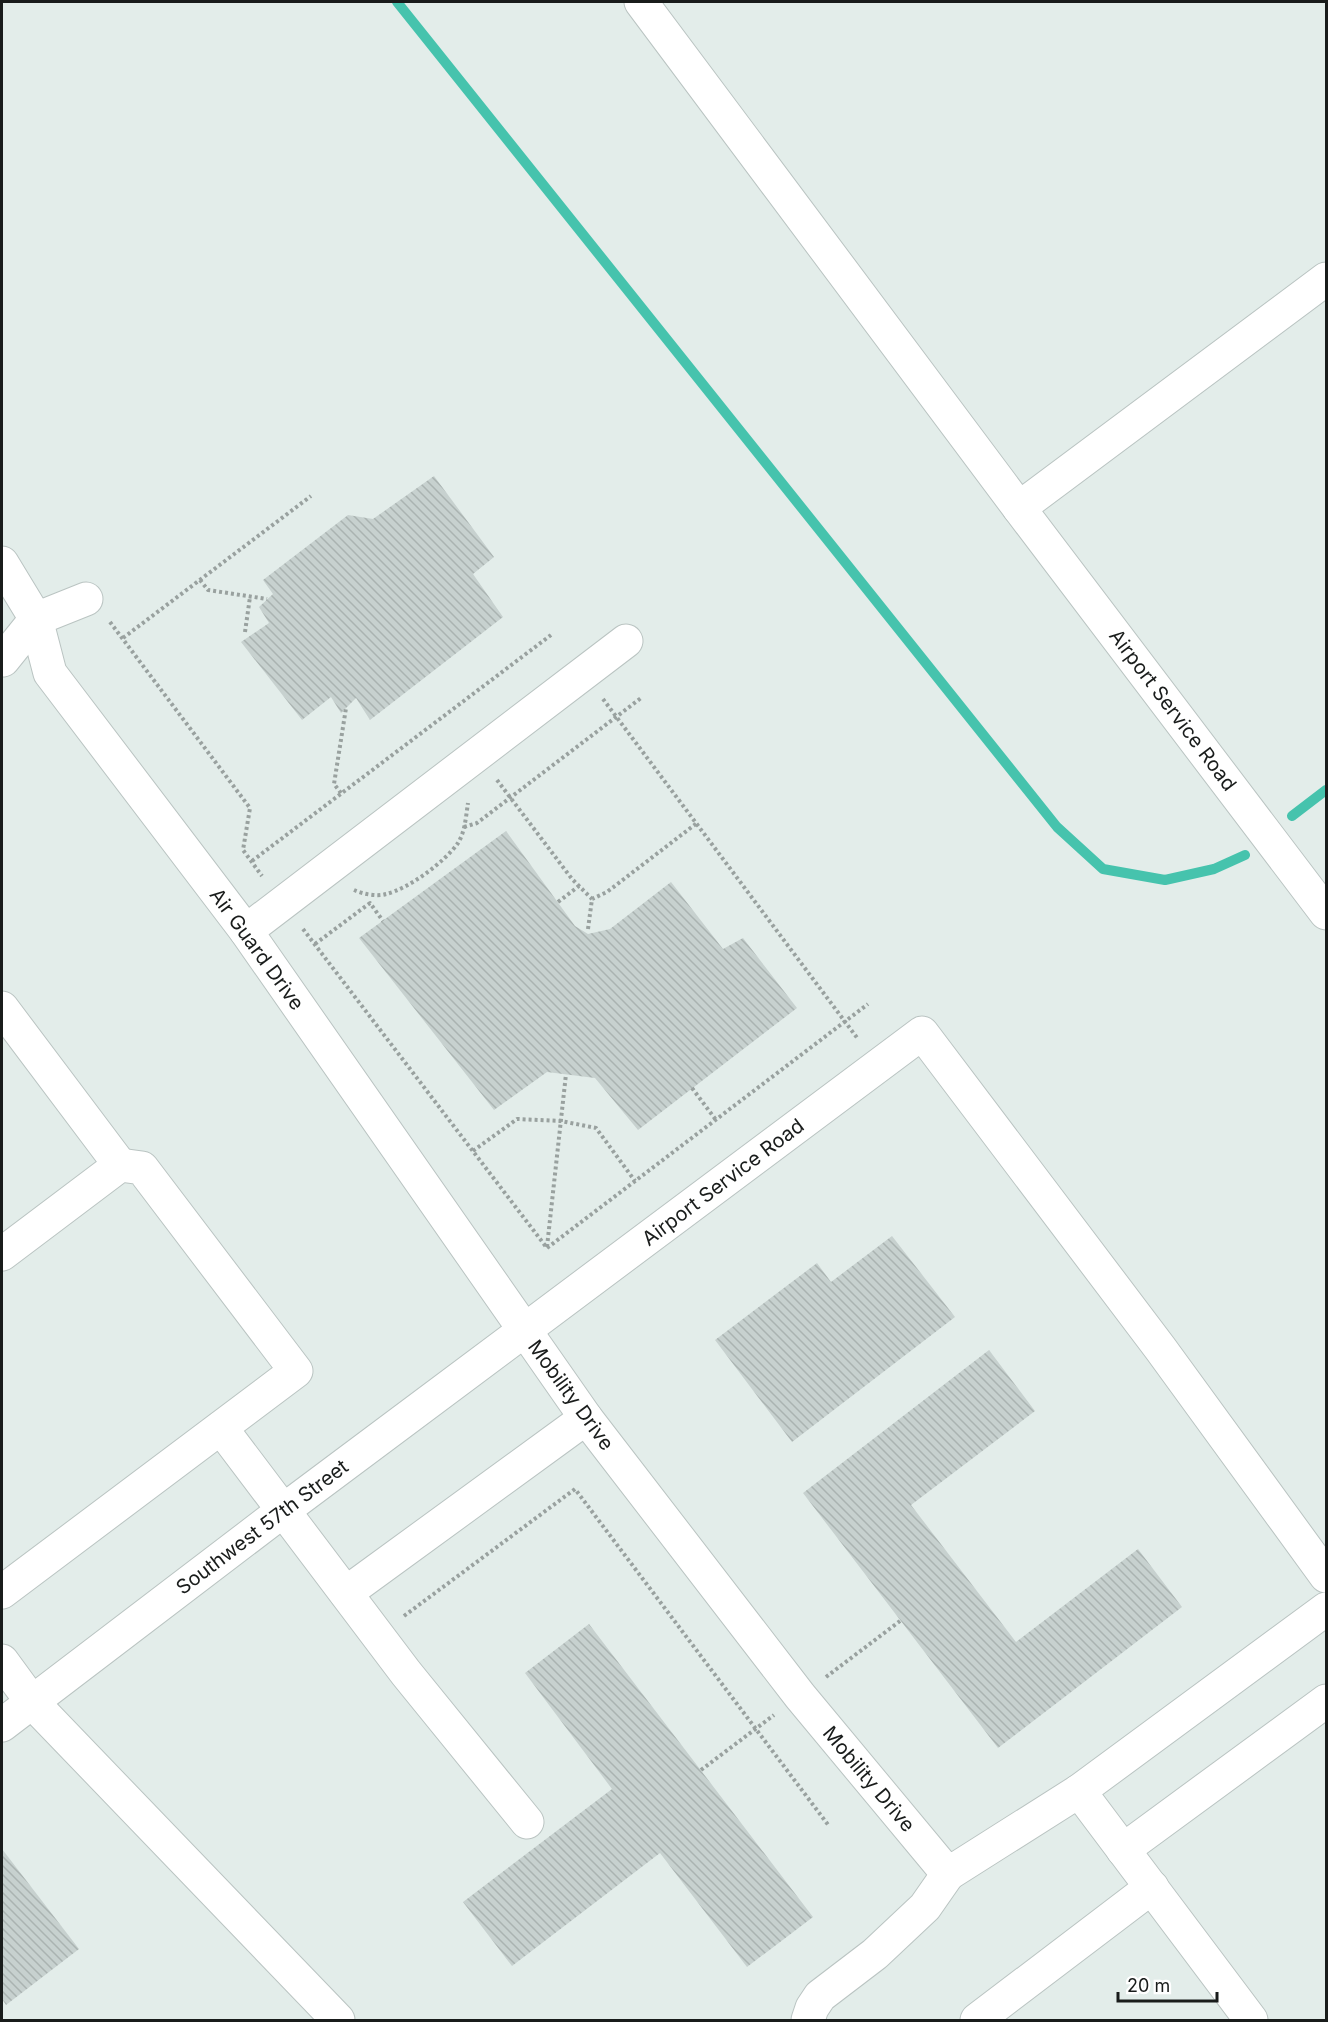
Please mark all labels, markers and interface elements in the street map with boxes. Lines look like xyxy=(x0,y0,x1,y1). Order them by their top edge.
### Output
street label: Airport Service Road xyxy=(1104,624,1242,796)
street label: Air Guard Drive xyxy=(205,883,309,1015)
street label: Airport Service Road xyxy=(637,1113,809,1251)
street label: Mobility Drive xyxy=(523,1335,619,1455)
street label: Southwest 57th Street xyxy=(171,1454,353,1600)
street label: Mobility Drive xyxy=(818,1721,920,1837)
scale bar xyxy=(1118,1965,1217,2003)
text: 20 m xyxy=(1127,1975,1170,1996)

